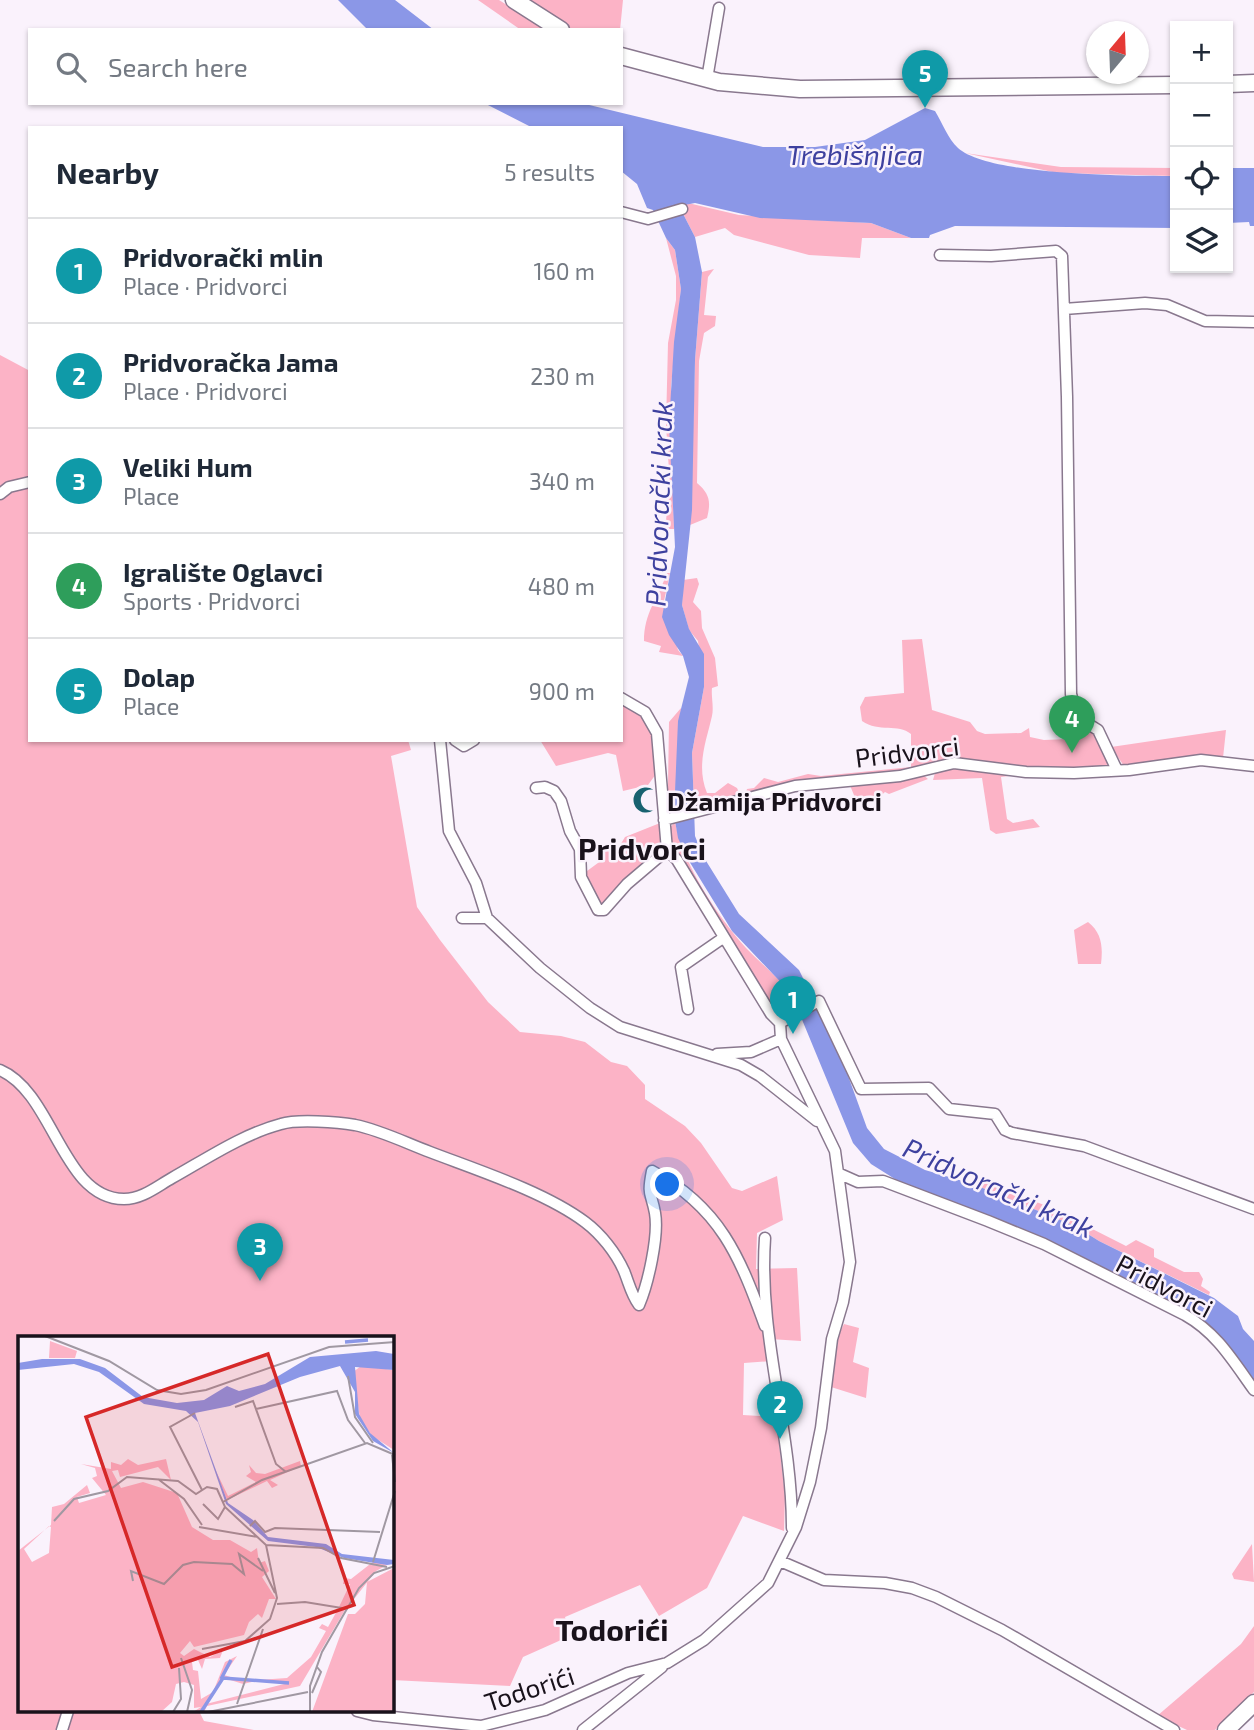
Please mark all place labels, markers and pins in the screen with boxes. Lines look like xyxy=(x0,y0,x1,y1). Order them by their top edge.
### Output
pin: 5 xyxy=(902,50,948,108)
pin: 4 xyxy=(1049,695,1095,753)
mosque icon: Džamija Pridvorci xyxy=(631,785,661,815)
place label: Džamija Pridvorci xyxy=(667,785,882,816)
pin: 1 xyxy=(770,976,816,1034)
pin: 3 xyxy=(237,1223,283,1281)
pin: 2 xyxy=(757,1381,803,1439)

